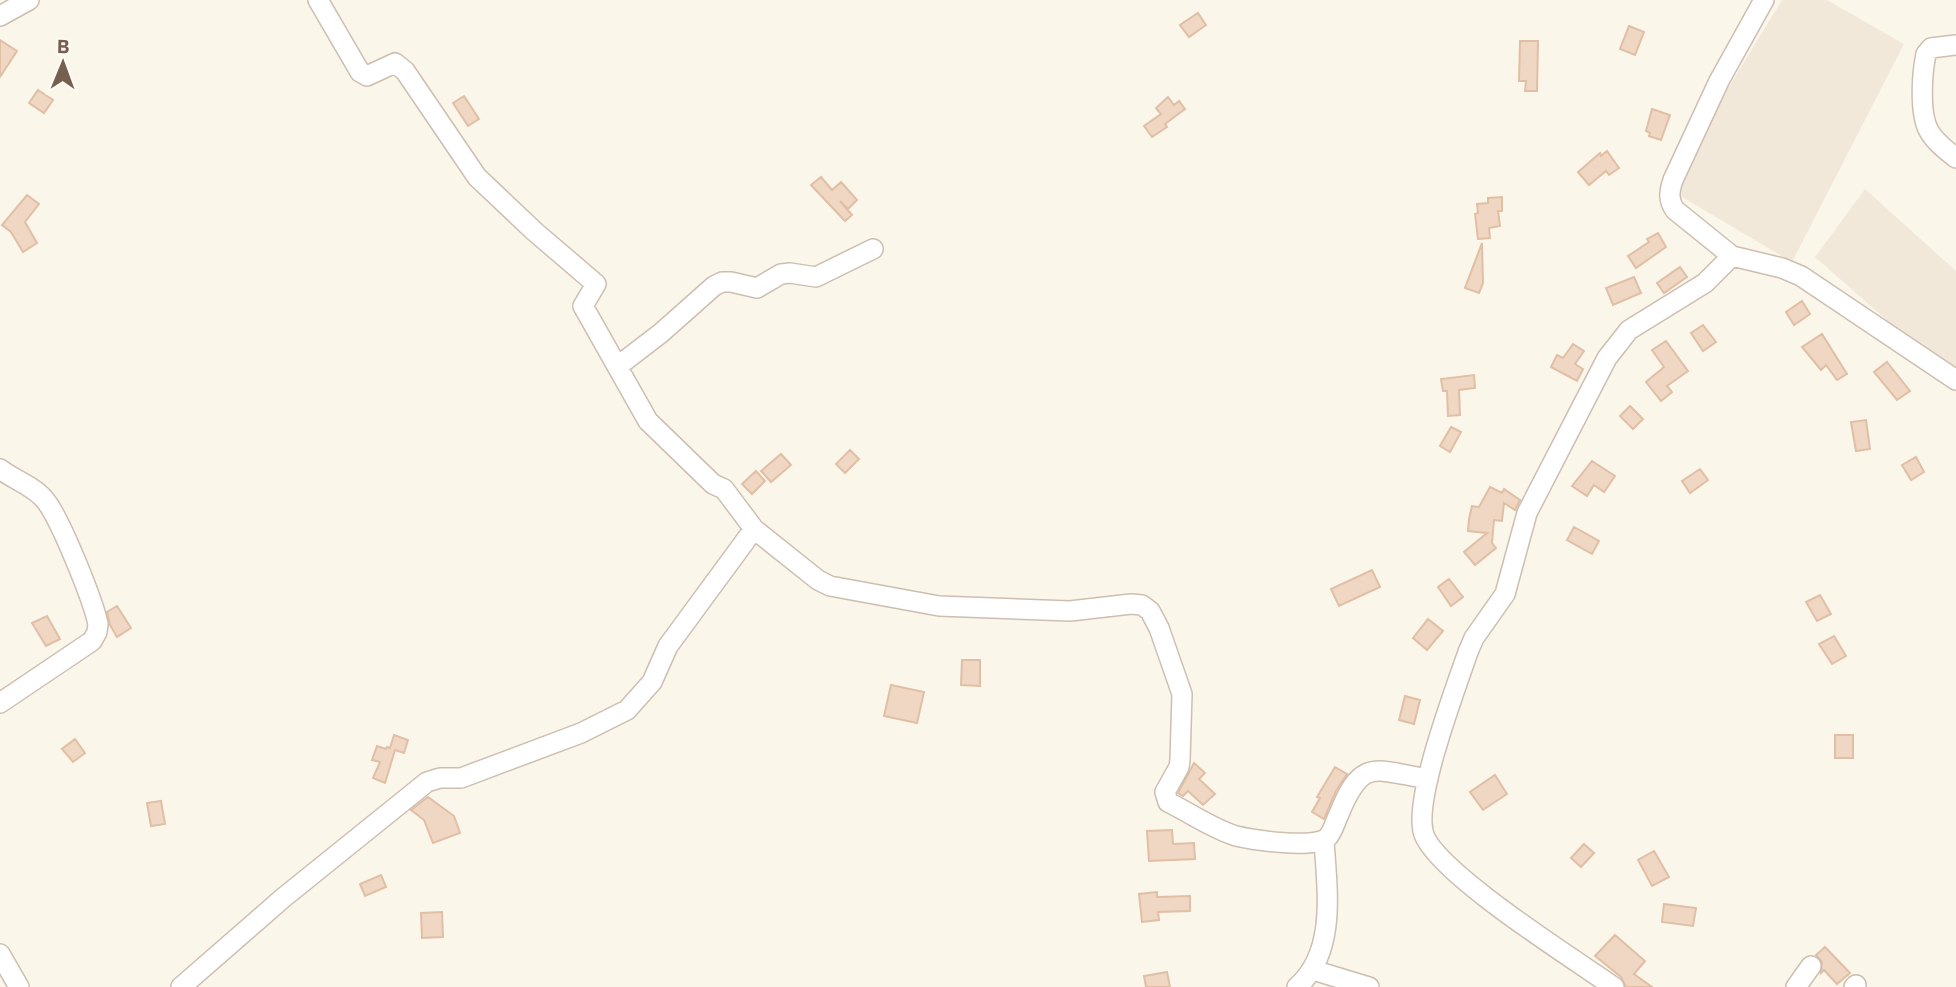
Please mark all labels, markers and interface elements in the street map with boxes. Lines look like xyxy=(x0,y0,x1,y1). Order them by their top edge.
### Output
north arrow xyxy=(28,28,98,98)
text: B xyxy=(57,34,70,58)

